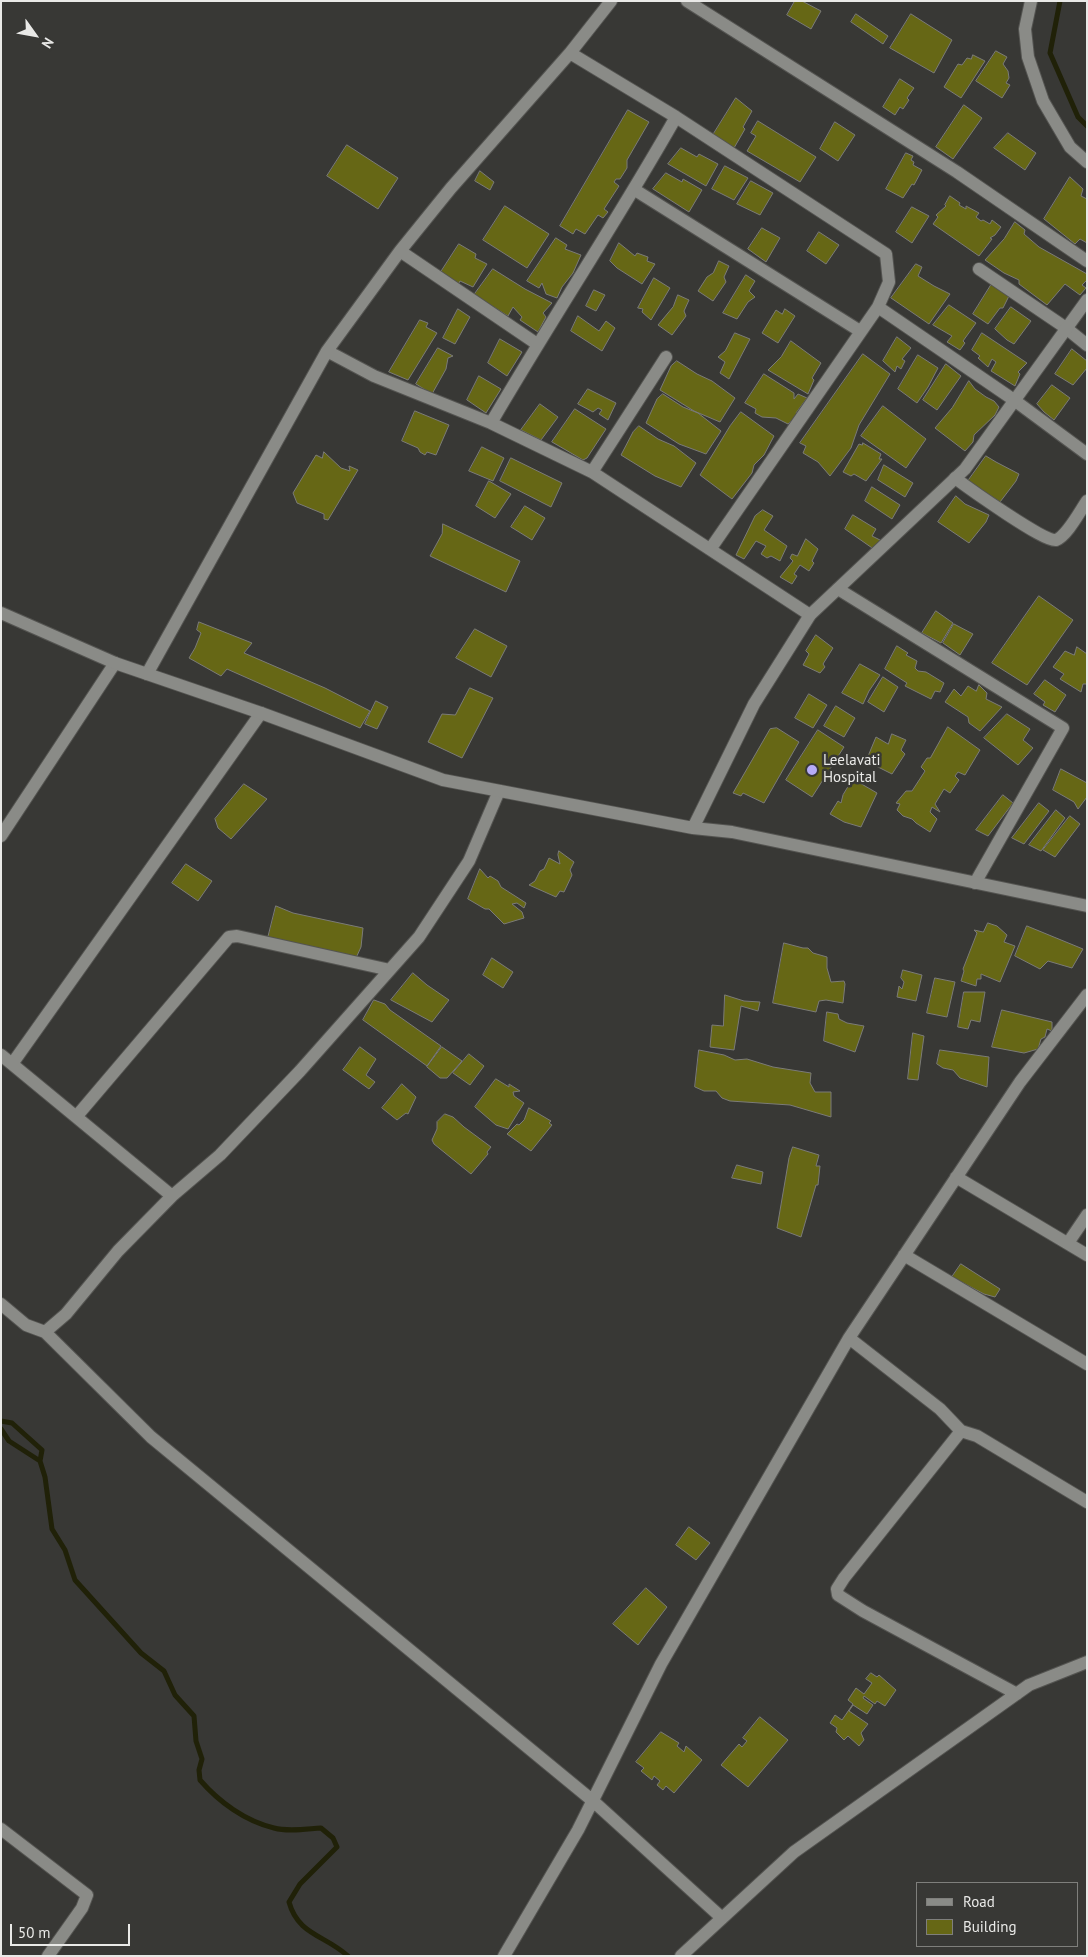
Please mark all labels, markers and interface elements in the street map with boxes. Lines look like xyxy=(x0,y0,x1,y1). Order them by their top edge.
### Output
north arrow xyxy=(10,10,60,60)
text: N xyxy=(38,34,58,52)
place label: Leelavati Hospital xyxy=(823,752,881,787)
marker: Leelavati Hospital xyxy=(805,763,819,777)
legend xyxy=(916,1882,1078,1947)
text: Road xyxy=(963,1892,995,1911)
scale bar xyxy=(12,1914,132,1946)
text: Building xyxy=(963,1917,1017,1936)
text: 50 m xyxy=(18,1923,51,1942)

